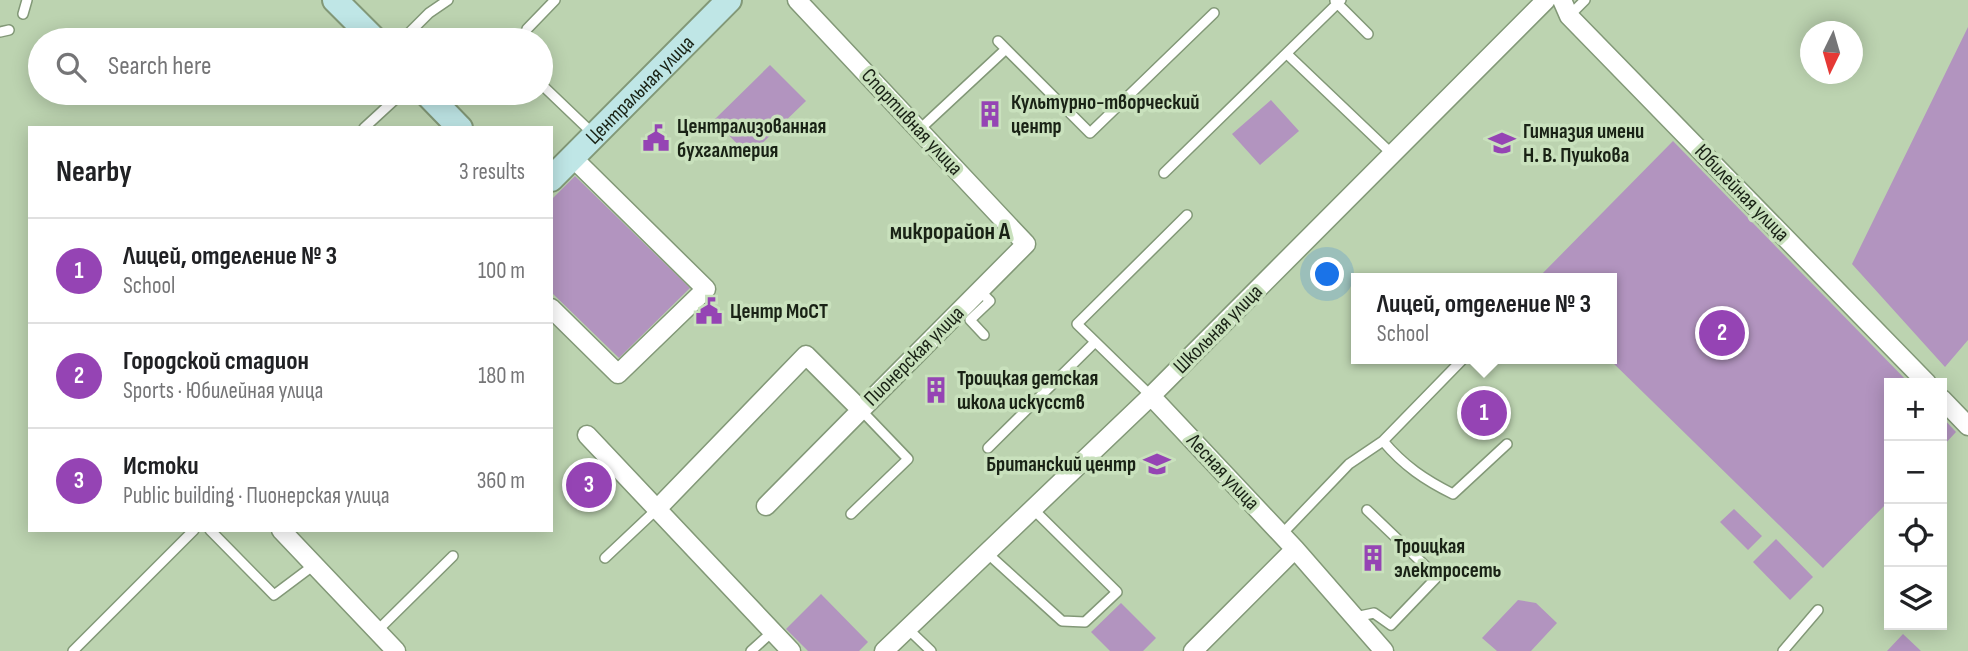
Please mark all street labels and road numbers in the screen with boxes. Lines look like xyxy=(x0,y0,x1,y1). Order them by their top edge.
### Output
street label: Центральная улица xyxy=(581,30,699,149)
street label: Спортивная улица xyxy=(856,63,968,181)
street label: Юбилейная улица xyxy=(1689,139,1795,247)
street label: Школьная улица xyxy=(1168,279,1268,379)
street label: Пионерская улица xyxy=(859,301,969,411)
street label: Лесная улица xyxy=(1181,428,1265,515)

